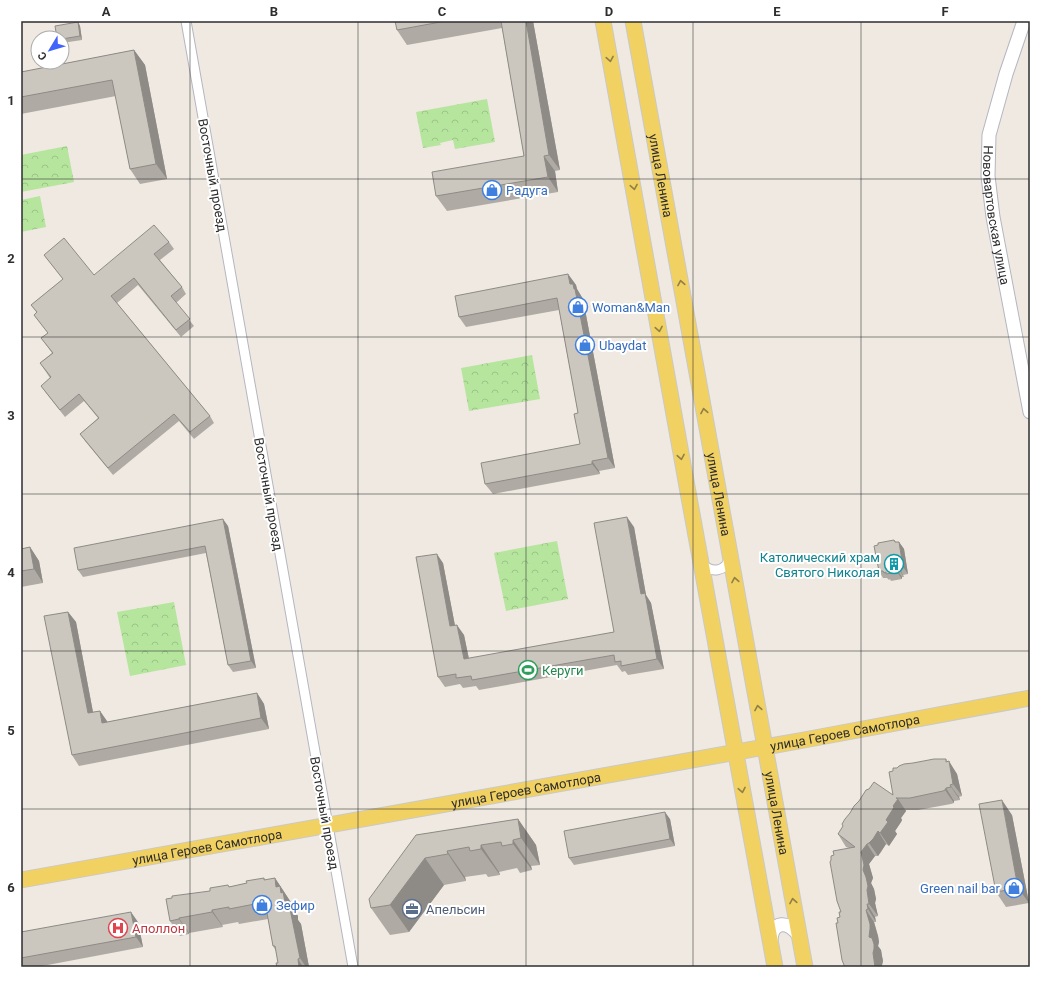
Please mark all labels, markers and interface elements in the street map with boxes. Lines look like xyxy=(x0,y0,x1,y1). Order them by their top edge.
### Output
text: A xyxy=(102,4,111,19)
text: B xyxy=(270,4,278,19)
text: C xyxy=(438,4,447,19)
text: D xyxy=(605,4,613,19)
text: E xyxy=(773,4,781,19)
text: F xyxy=(941,4,949,19)
north arrow xyxy=(30,30,70,70)
text: С xyxy=(35,49,50,63)
one-way arrow xyxy=(606,56,614,62)
text: 1 xyxy=(7,93,15,108)
street label: Восточный проезд xyxy=(195,117,230,233)
street label: улица Ленина xyxy=(646,133,676,219)
street label: Нововартовская улица xyxy=(980,145,1013,286)
shop icon: Радуга xyxy=(481,179,503,201)
place label: Радуга xyxy=(506,183,548,198)
one-way arrow xyxy=(629,184,638,190)
text: 2 xyxy=(7,251,15,266)
one-way arrow xyxy=(677,280,685,286)
shop icon: Woman&Man xyxy=(567,296,589,318)
place label: Woman&Man xyxy=(592,300,670,315)
one-way arrow xyxy=(654,326,662,332)
shop icon: Ubaydat xyxy=(574,334,596,356)
place label: Ubaydat xyxy=(599,338,646,353)
text: 3 xyxy=(7,408,15,423)
one-way arrow xyxy=(700,408,709,414)
street label: Восточный проезд xyxy=(251,436,286,552)
street label: улица Ленина xyxy=(704,451,734,537)
one-way arrow xyxy=(677,454,685,460)
place label: Католический храм Святого Николая xyxy=(760,550,880,580)
building icon: Католический храм Святого Николая xyxy=(883,553,905,575)
text: 4 xyxy=(7,565,15,580)
one-way arrow xyxy=(731,577,740,583)
sports icon: Керуги xyxy=(517,659,539,681)
place label: Керуги xyxy=(542,663,583,678)
one-way arrow xyxy=(754,705,762,711)
street label: улица Героев Самотлора xyxy=(769,712,921,754)
text: 5 xyxy=(7,723,15,738)
street label: Восточный проезд xyxy=(307,755,342,871)
street label: улица Героев Самотлора xyxy=(450,769,602,811)
street label: улица Ленина xyxy=(762,770,791,856)
one-way arrow xyxy=(738,787,746,793)
street label: улица Героев Самотлора xyxy=(131,826,283,868)
shop icon: Green nail bar xyxy=(1003,877,1025,899)
text: 6 xyxy=(7,880,15,895)
place label: Green nail bar xyxy=(920,881,1001,896)
shop icon: Зефир xyxy=(251,894,273,916)
place label: Зефир xyxy=(276,898,315,913)
office icon: Апельсин xyxy=(401,898,423,920)
one-way arrow xyxy=(789,898,798,904)
place label: Апельсин xyxy=(426,902,485,917)
hospital icon: Аполлон xyxy=(107,917,129,939)
place label: Аполлон xyxy=(132,921,185,936)

